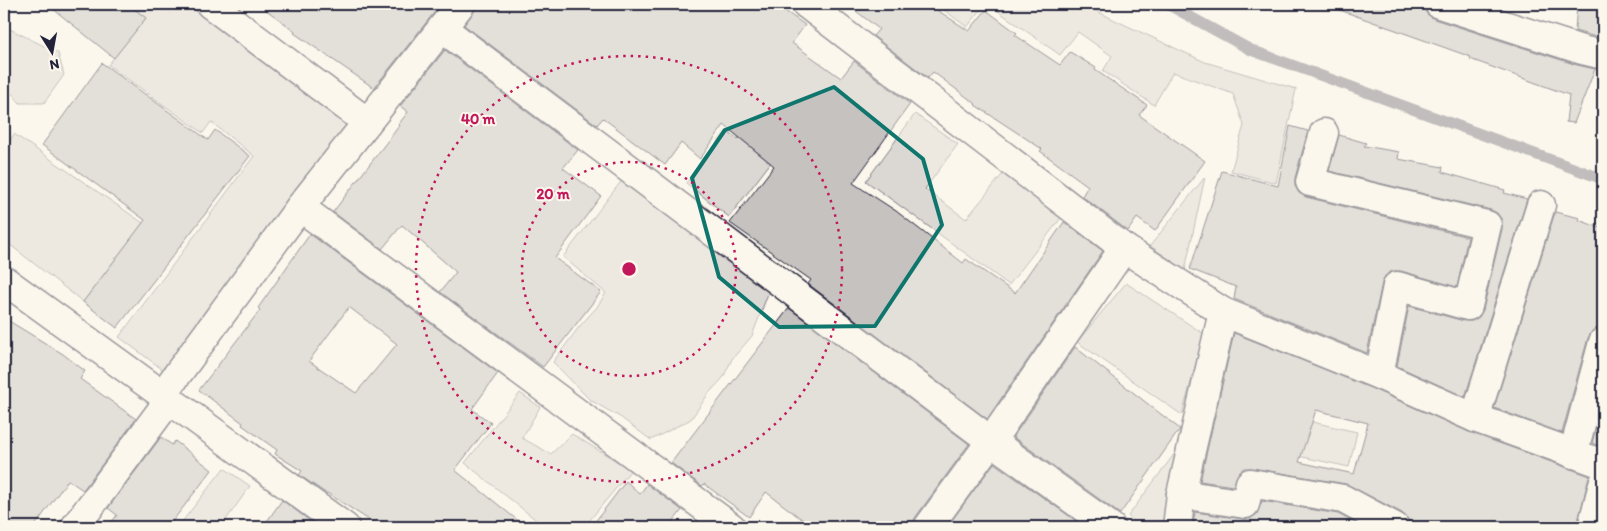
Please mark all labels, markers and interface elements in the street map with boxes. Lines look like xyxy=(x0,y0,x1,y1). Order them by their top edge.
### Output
north arrow xyxy=(28,28,78,78)
text: N xyxy=(48,55,61,74)
text: 40 m xyxy=(461,110,496,128)
text: 20 m xyxy=(536,185,570,203)
centre of rings xyxy=(620,260,638,278)

